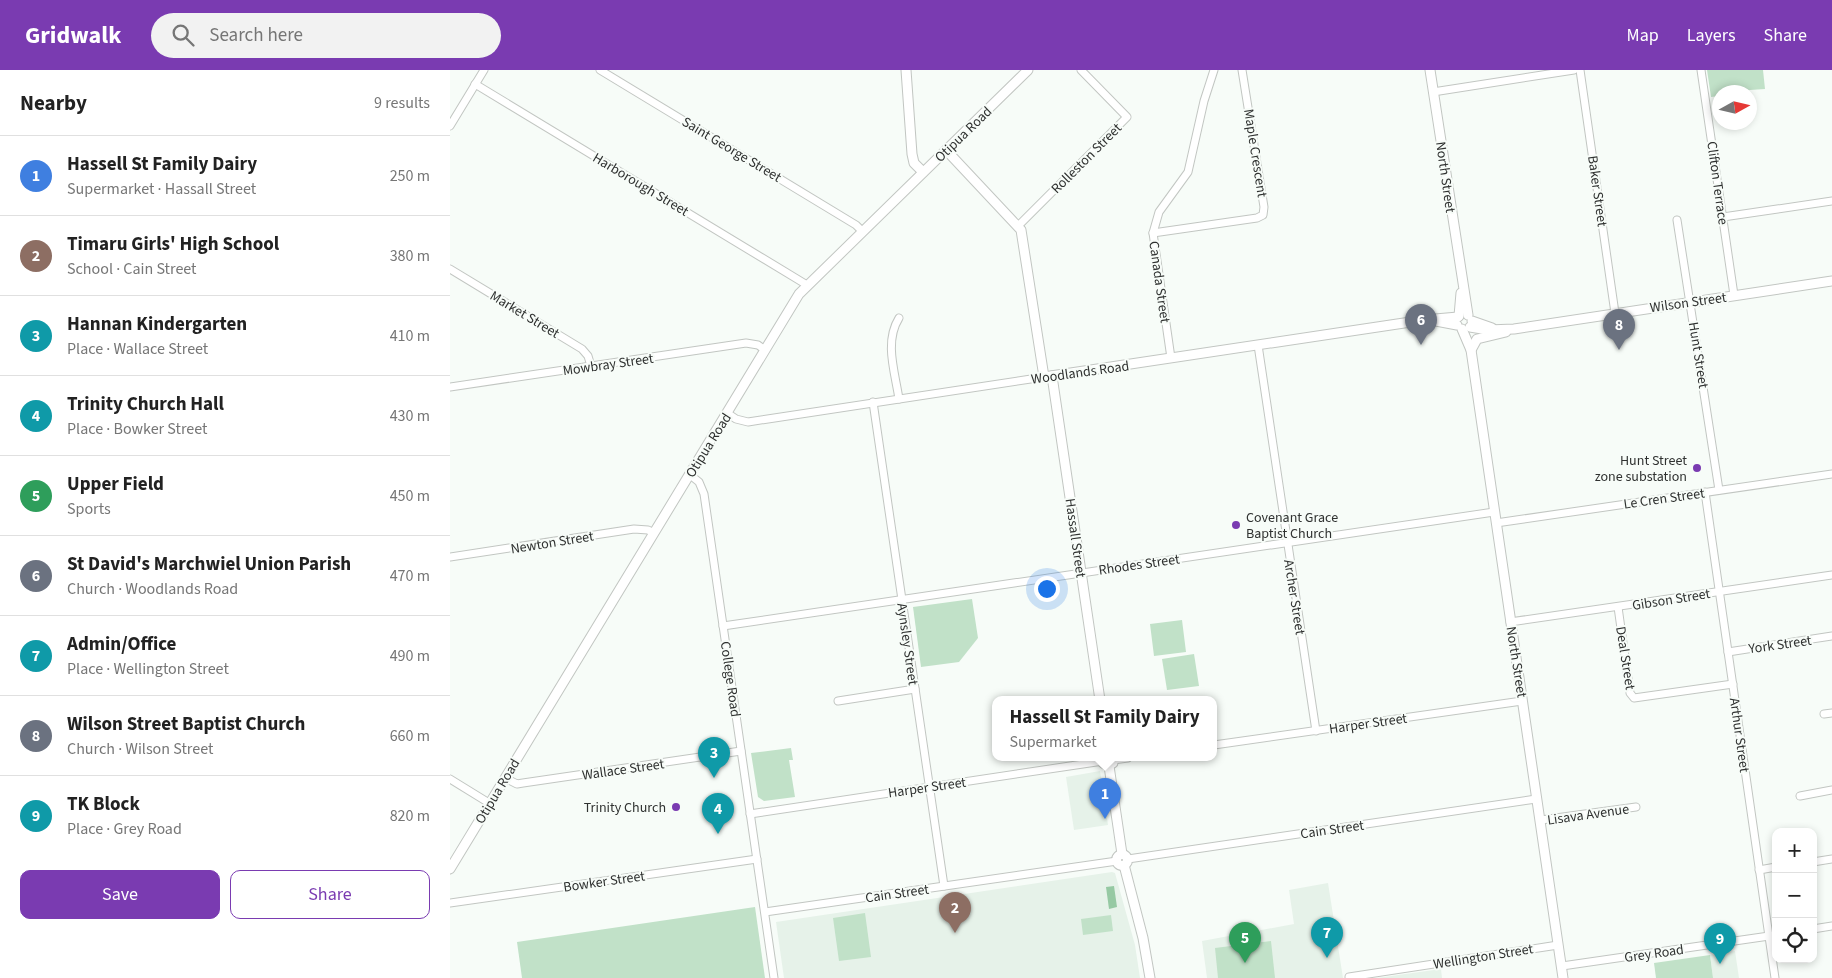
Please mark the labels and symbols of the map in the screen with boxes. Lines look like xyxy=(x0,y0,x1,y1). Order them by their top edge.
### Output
north arrow xyxy=(1712,85,1757,130)
street label: Otipua Road xyxy=(931,102,997,167)
street label: Maple Crescent xyxy=(1238,108,1272,199)
street label: Saint George Street xyxy=(678,112,785,188)
street label: Rolleston Street xyxy=(1047,119,1127,199)
street label: North Street xyxy=(1430,140,1460,214)
street label: Clifton Terrace xyxy=(1701,140,1733,226)
street label: Harborough Street xyxy=(589,148,693,222)
street label: Baker Street xyxy=(1582,154,1612,228)
street label: Canada Street xyxy=(1143,240,1175,325)
street label: Market Street xyxy=(486,286,563,344)
street label: Wilson Street xyxy=(1649,288,1728,318)
pin: 6 xyxy=(1405,304,1437,345)
pin: 8 xyxy=(1603,309,1635,350)
street label: Hunt Street xyxy=(1683,320,1713,390)
street label: Mowbray Street xyxy=(561,349,655,381)
street label: Woodlands Road xyxy=(1030,356,1130,390)
street label: Otipua Road xyxy=(681,409,737,482)
place label: Hunt Street zone substation xyxy=(1595,451,1687,487)
marker: Hunt Street zone substation xyxy=(1691,462,1703,474)
street label: Le Cren Street xyxy=(1622,483,1706,515)
street label: Hassall Street xyxy=(1060,497,1091,579)
place label: Covenant Grace Baptist Church xyxy=(1246,508,1338,544)
marker: Covenant Grace Baptist Church xyxy=(1230,519,1242,531)
street label: Newton Street xyxy=(509,527,595,559)
street label: Rhodes Street xyxy=(1097,549,1181,581)
street label: Archer Street xyxy=(1278,558,1310,637)
your location xyxy=(1034,576,1060,602)
street label: Gibson Street xyxy=(1631,584,1712,616)
street label: Aynsley Street xyxy=(891,602,923,687)
street label: North Street xyxy=(1501,625,1532,699)
street label: Deal Street xyxy=(1610,625,1640,692)
street label: York Street xyxy=(1746,631,1813,659)
street label: College Road xyxy=(715,640,745,718)
street label: Arthur Street xyxy=(1724,697,1754,774)
street label: Harper Street xyxy=(1328,709,1409,739)
pin: 3 xyxy=(698,737,730,778)
street label: Wallace Street xyxy=(581,754,666,786)
street label: Otipua Road xyxy=(471,755,525,828)
street label: Harper Street xyxy=(887,773,968,803)
pin: 1 xyxy=(1089,778,1121,819)
pin: 4 xyxy=(702,793,734,834)
place label: Trinity Church xyxy=(584,798,666,818)
street label: Lisava Avenue xyxy=(1546,799,1630,831)
marker: Trinity Church xyxy=(670,801,682,813)
street label: Cain Street xyxy=(1299,816,1365,844)
street label: Bowker Street xyxy=(562,866,646,898)
street label: Cain Street xyxy=(864,880,930,908)
pin: 2 xyxy=(939,892,971,933)
pin: 7 xyxy=(1311,917,1343,958)
pin: 5 xyxy=(1229,922,1261,963)
pin: 9 xyxy=(1704,923,1736,964)
street label: Wellington Street xyxy=(1432,939,1535,975)
street label: Grey Road xyxy=(1623,940,1685,968)

